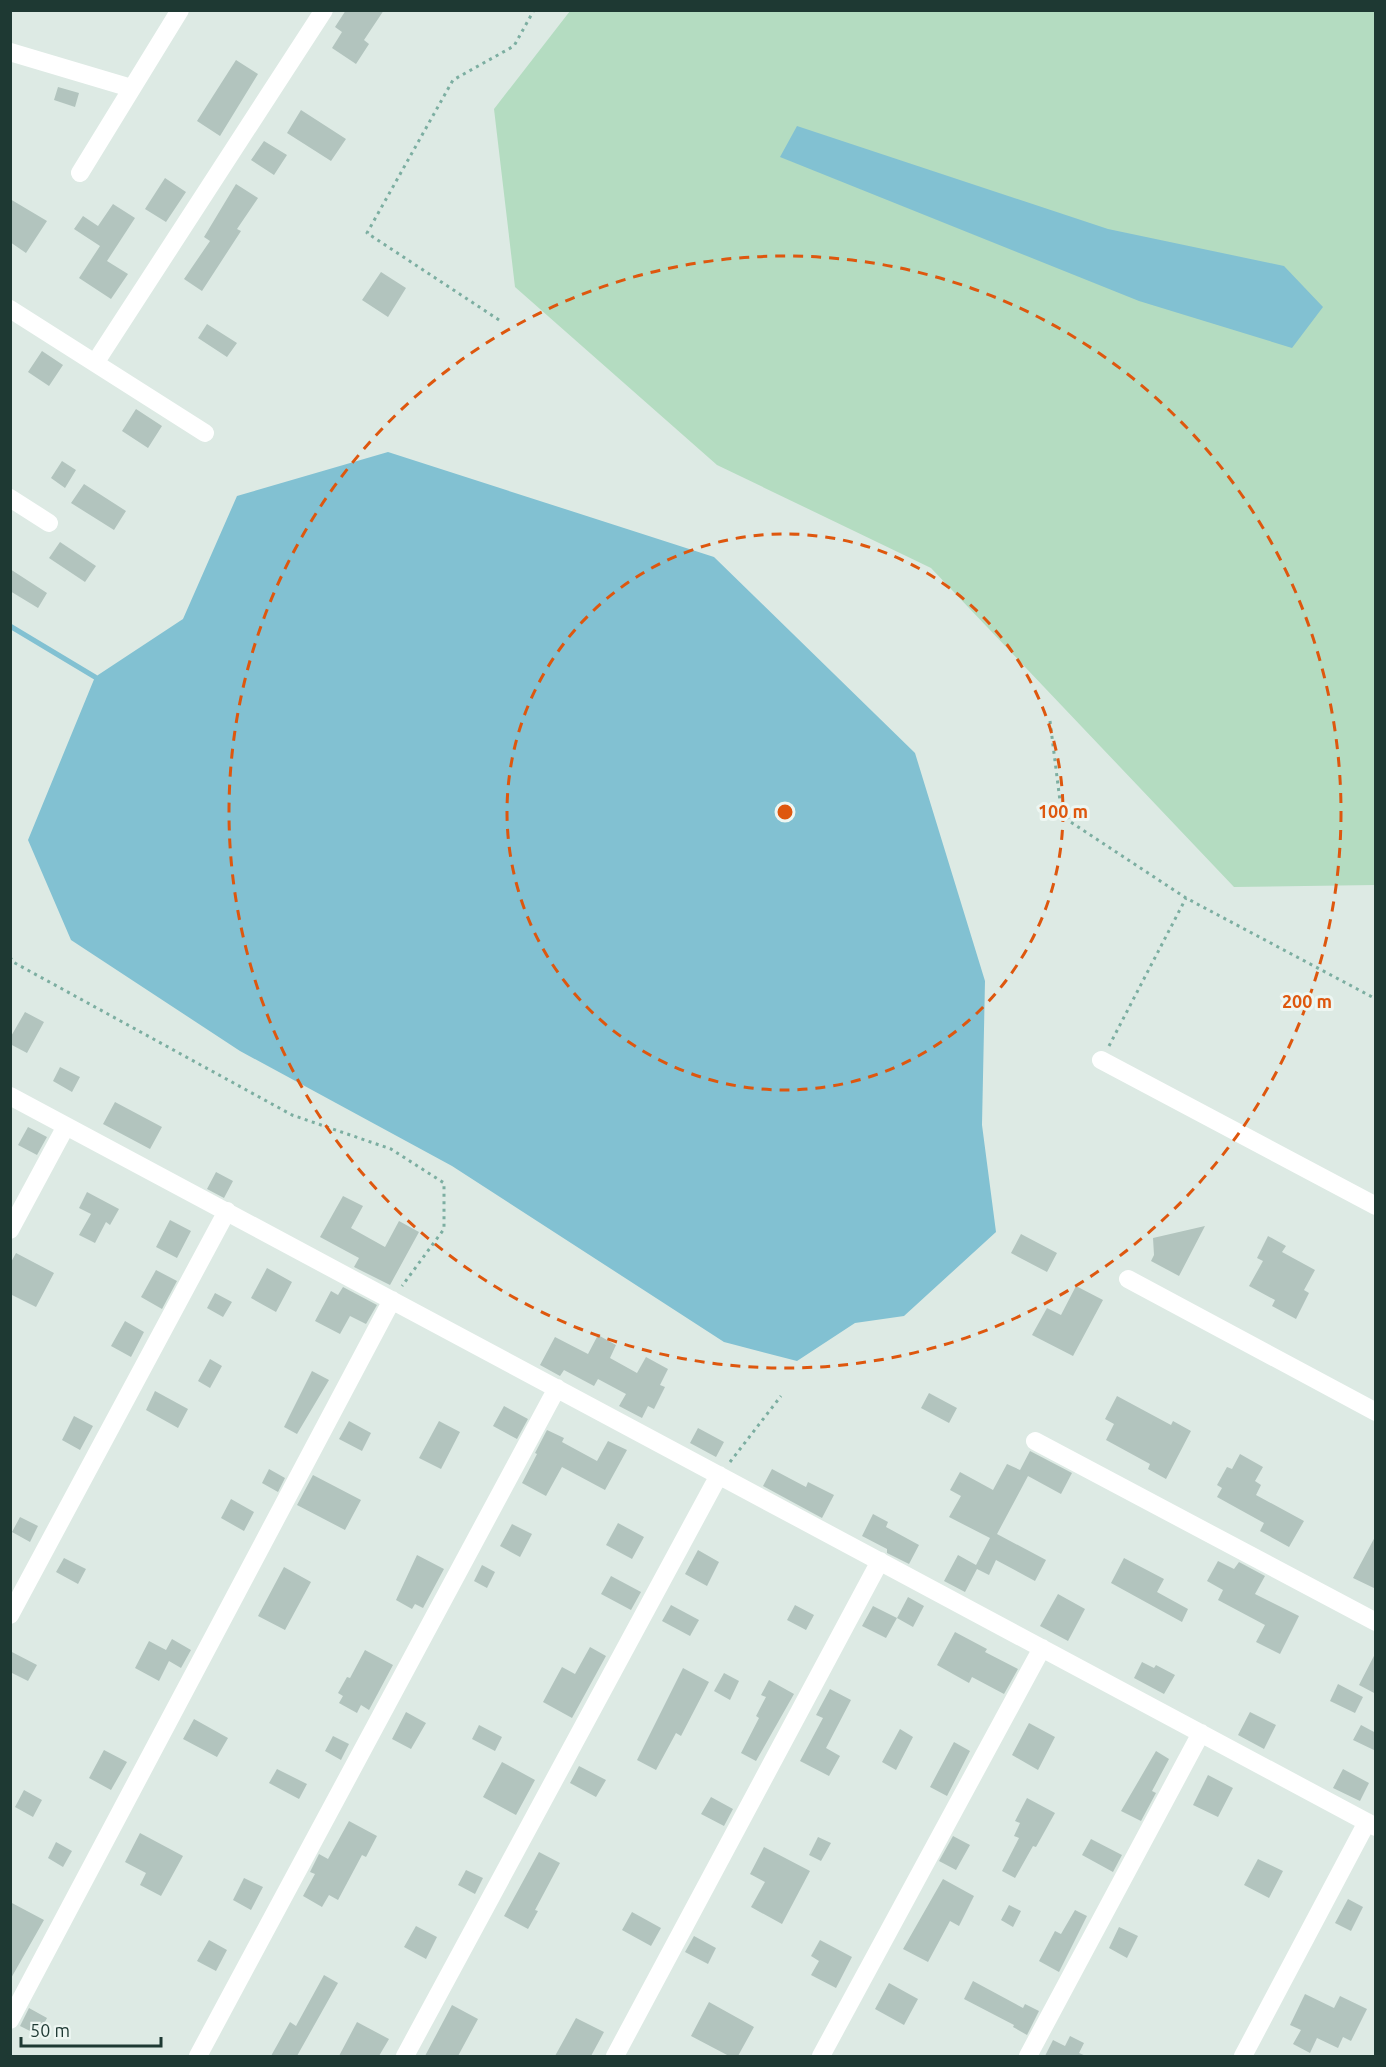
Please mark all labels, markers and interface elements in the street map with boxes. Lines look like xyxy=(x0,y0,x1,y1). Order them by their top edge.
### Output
text: 100 m xyxy=(1038,801,1088,821)
centre of rings xyxy=(775,802,795,822)
text: 200 m xyxy=(1282,991,1332,1011)
scale bar xyxy=(21,2010,160,2048)
text: 50 m xyxy=(30,2020,70,2040)

